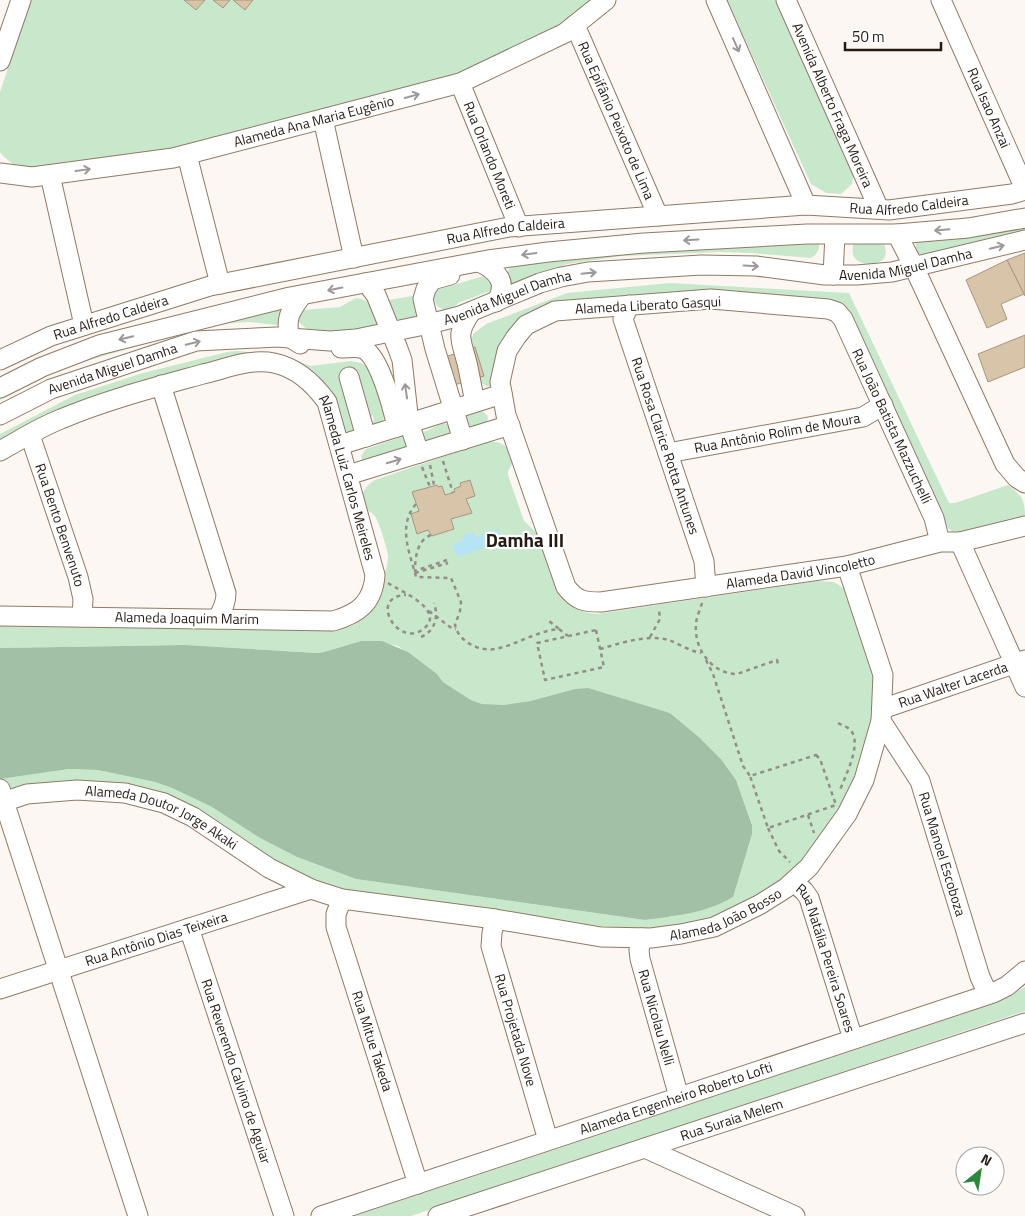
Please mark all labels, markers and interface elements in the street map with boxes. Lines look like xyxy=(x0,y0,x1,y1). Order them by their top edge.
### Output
street label: Avenida Alberto Fraga Moreira xyxy=(787,19,879,191)
scale bar xyxy=(845,20,941,52)
text: 50 m xyxy=(852,25,885,48)
one-way arrow xyxy=(731,37,741,52)
street label: Rua Epifânio Peixoto de Lima xyxy=(573,38,661,203)
street label: Rua Isao Anzai xyxy=(962,64,1016,151)
street label: Alameda Ana Maria Eugênio xyxy=(231,90,396,152)
one-way arrow xyxy=(403,91,419,100)
street label: Rua Orlando Moreti xyxy=(459,98,522,212)
one-way arrow xyxy=(75,165,91,175)
street label: Rua Alfredo Caldeira xyxy=(849,189,970,220)
street label: Rua Alfredo Caldeira xyxy=(445,212,565,249)
one-way arrow xyxy=(935,226,951,235)
one-way arrow xyxy=(683,236,699,245)
street label: Avenida Miguel Damha xyxy=(839,242,974,285)
one-way arrow xyxy=(989,242,1005,251)
one-way arrow xyxy=(522,250,538,260)
one-way arrow xyxy=(743,262,759,271)
street label: Avenida Miguel Damha xyxy=(441,264,573,330)
one-way arrow xyxy=(581,268,597,278)
one-way arrow xyxy=(327,285,343,294)
street label: Rua Alfredo Caldeira xyxy=(51,289,171,345)
street label: Alameda Liberato Gasqui xyxy=(574,290,722,319)
one-way arrow xyxy=(118,334,134,343)
street label: Avenida Miguel Damha xyxy=(45,337,180,399)
one-way arrow xyxy=(184,338,200,347)
street label: Rua João Batista Mazzuchelli xyxy=(847,345,938,507)
street label: Rua Rosa Clarice Rotta Antunes xyxy=(626,354,705,537)
one-way arrow xyxy=(401,384,411,400)
street label: Alameda Luiz Carlos Meireles xyxy=(314,389,381,563)
street label: Rua Antônio Rolim de Moura xyxy=(692,407,862,458)
one-way arrow xyxy=(386,455,402,465)
street label: Rua Bento Benvenuto xyxy=(30,460,91,589)
district label: Damha III xyxy=(486,525,564,554)
street label: Alameda David Vincoletto xyxy=(724,548,877,594)
street label: Alameda Joaquim Marim xyxy=(115,606,259,629)
street label: Rua Walter Lacerda xyxy=(895,656,1010,713)
street label: Alameda Doutor Jorge Akaki xyxy=(85,780,242,854)
street label: Rua Manoel Escoboza xyxy=(914,789,972,919)
street label: Rua Natália Pereira Soares xyxy=(792,878,861,1035)
street label: Alameda João Bosso xyxy=(668,882,785,945)
street label: Rua Antônio Dias Teixeira xyxy=(82,906,230,971)
street label: Rua Nicolau Nelli xyxy=(633,967,681,1068)
street label: Rua Projetada Nove xyxy=(490,971,543,1089)
street label: Rua Reverendo Calvino de Aguiar xyxy=(196,976,277,1167)
street label: Rua Mitue Takeda xyxy=(347,988,399,1094)
street label: Alameda Engenheiro Roberto Lofti xyxy=(577,1056,775,1140)
street label: Rua Suraia Melem xyxy=(677,1092,786,1146)
north arrow xyxy=(955,1146,1005,1196)
text: N xyxy=(977,1148,996,1171)

